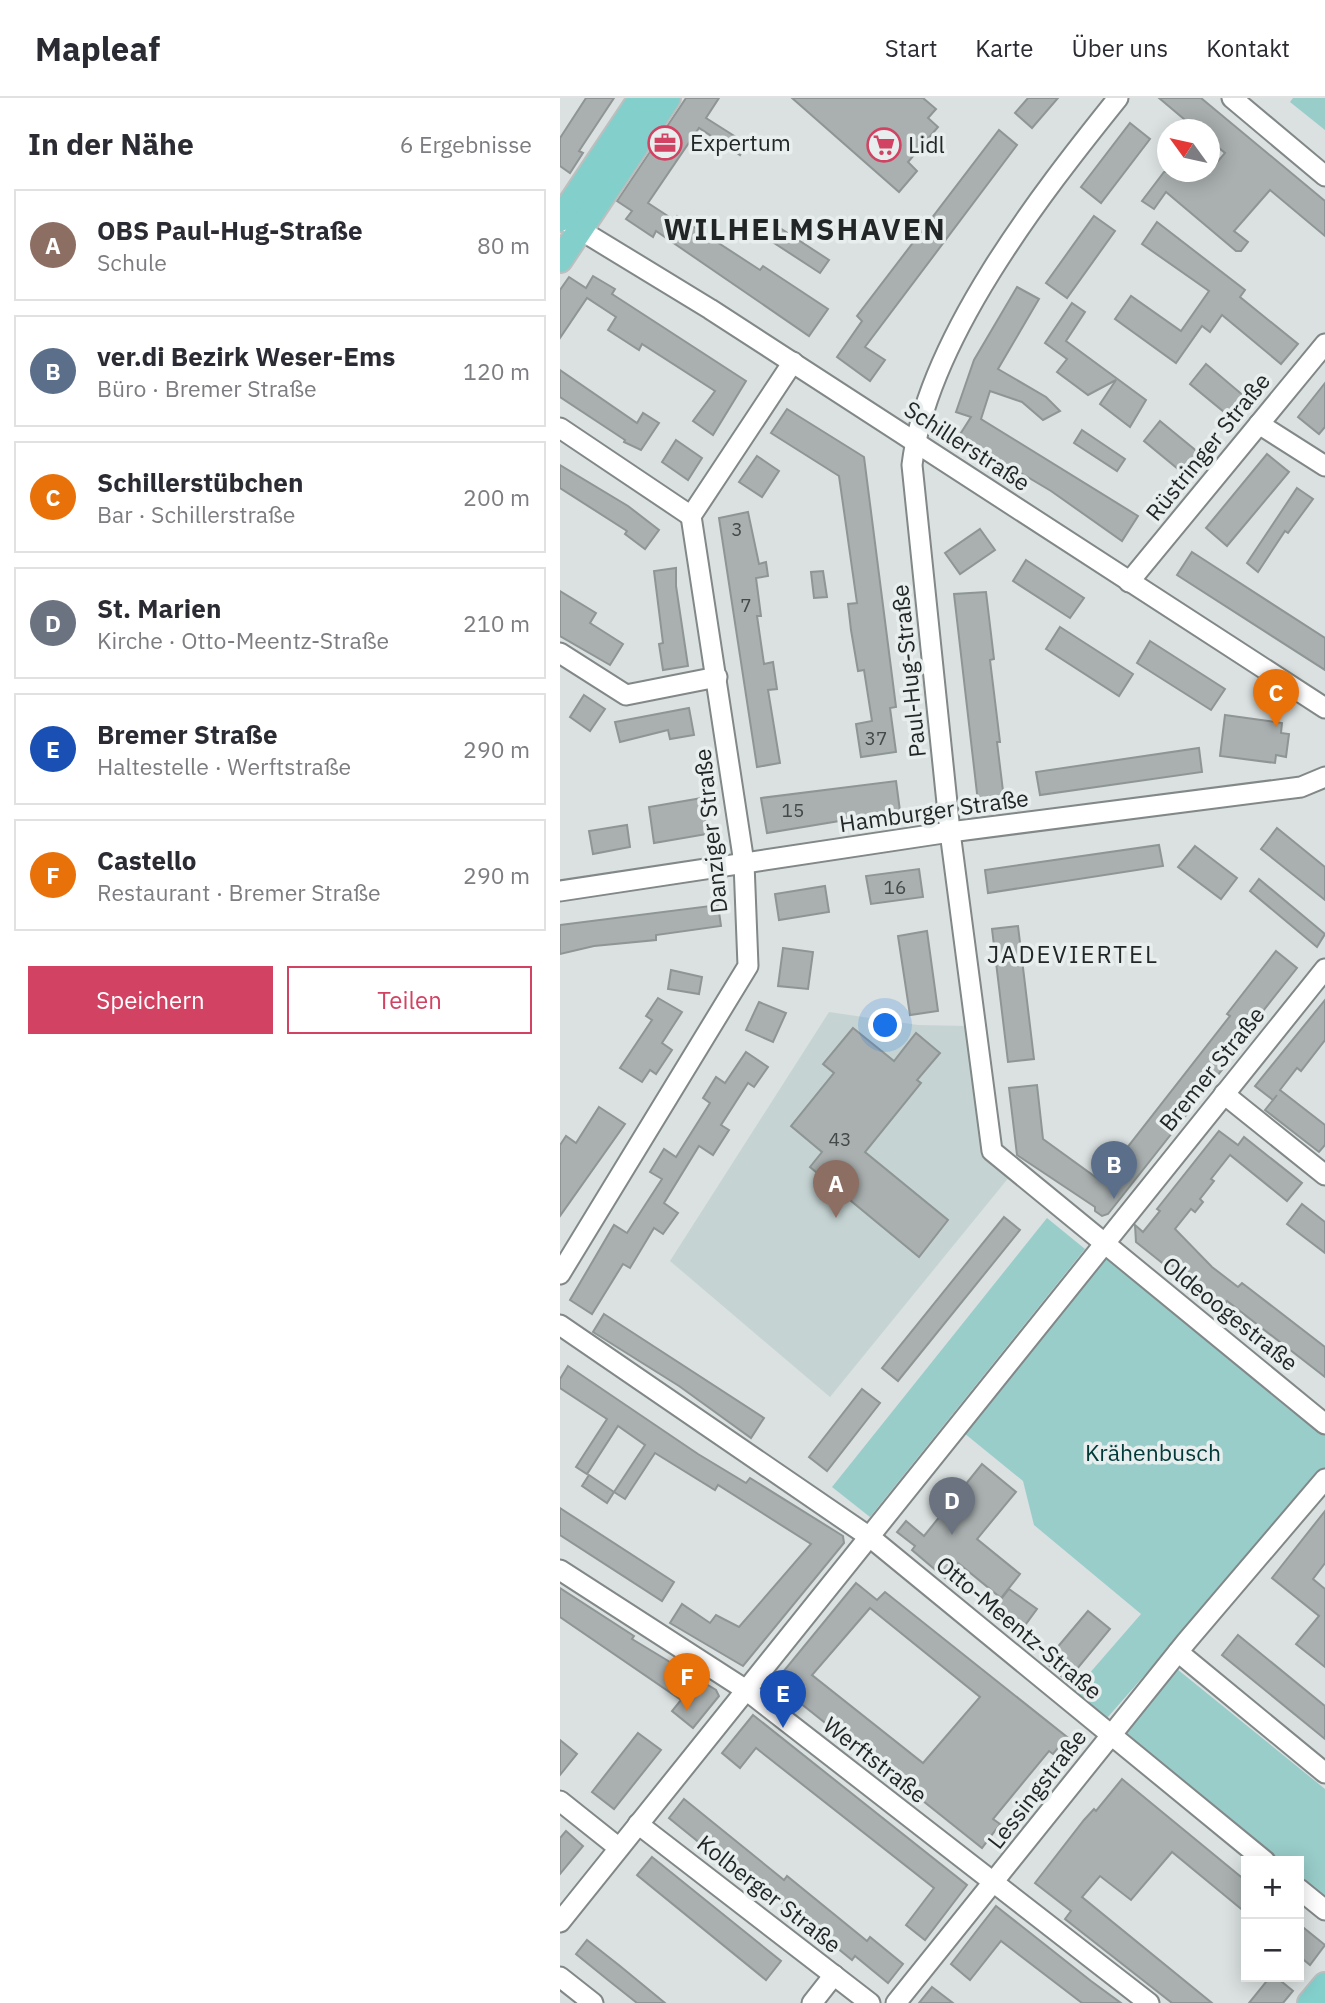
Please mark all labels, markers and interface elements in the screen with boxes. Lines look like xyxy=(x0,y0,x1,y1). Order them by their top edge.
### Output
text: Mapleaf xyxy=(35,27,160,70)
text: Start xyxy=(885,32,937,64)
text: Karte xyxy=(975,32,1033,64)
text: Über uns xyxy=(1071,32,1168,64)
text: Kontakt xyxy=(1206,32,1290,64)
north arrow xyxy=(1157,119,1220,182)
text: In der Nähe xyxy=(28,124,194,163)
office icon: Expertum xyxy=(646,124,684,162)
supermarket icon: Lidl xyxy=(865,126,903,164)
place label: Expertum xyxy=(690,127,791,157)
text: 6 Ergebnisse xyxy=(400,129,532,159)
place label: Lidl xyxy=(908,129,945,159)
district label: WILHELMSHAVEN xyxy=(663,209,947,248)
text: OBS Paul-Hug-Straße xyxy=(97,213,363,247)
text: A xyxy=(45,230,61,260)
text: 80 m xyxy=(477,230,530,260)
text: Schule xyxy=(97,247,167,277)
text: ver.di Bezirk Weser-Ems xyxy=(97,339,395,373)
text: B xyxy=(45,356,61,386)
text: 120 m xyxy=(463,356,530,386)
street label: Rüstringer Straße xyxy=(1138,366,1276,527)
text: Büro · Bremer Straße xyxy=(97,373,317,403)
street label: Schillerstraße xyxy=(899,393,1036,497)
text: Schillerstübchen xyxy=(97,465,303,499)
text: C xyxy=(46,482,60,512)
text: 200 m xyxy=(463,482,530,512)
text: Bar · Schillerstraße xyxy=(97,499,295,529)
house number: 3 xyxy=(731,517,743,541)
street label: Paul-Hug-Straße xyxy=(884,583,932,759)
text: St. Marien xyxy=(97,591,221,625)
house number: 7 xyxy=(740,593,752,617)
text: D xyxy=(45,608,61,638)
text: 210 m xyxy=(463,608,530,638)
text: Kirche · Otto-Meentz-Straße xyxy=(97,625,389,655)
pin: C xyxy=(1253,669,1299,727)
text: Bremer Straße xyxy=(97,717,278,751)
house number: 37 xyxy=(865,726,887,750)
text: E xyxy=(46,734,60,764)
text: 290 m xyxy=(463,734,530,764)
street label: Danziger Straße xyxy=(686,747,734,915)
text: Haltestelle · Werftstraße xyxy=(97,751,351,781)
street label: Hamburger Straße xyxy=(837,782,1030,838)
house number: 15 xyxy=(782,798,804,822)
text: Castello xyxy=(97,843,196,877)
text: F xyxy=(46,860,60,890)
text: 290 m xyxy=(463,860,530,890)
house number: 16 xyxy=(884,875,906,899)
text: Restaurant · Bremer Straße xyxy=(97,877,381,907)
district label: JADEVIERTEL xyxy=(987,938,1159,970)
button: Speichern xyxy=(28,966,273,1034)
button: Teilen xyxy=(287,966,532,1034)
street label: Bremer Straße xyxy=(1152,1000,1271,1137)
your location xyxy=(868,1008,902,1042)
house number: 43 xyxy=(829,1127,851,1151)
pin: B xyxy=(1091,1141,1137,1199)
pin: A xyxy=(813,1160,859,1218)
street label: Oldeoogestraße xyxy=(1157,1249,1305,1377)
park label: Krähenbusch xyxy=(1085,1437,1221,1467)
pin: D xyxy=(929,1477,975,1535)
street label: Otto-Meentz-Straße xyxy=(930,1549,1109,1706)
pin: F xyxy=(664,1653,710,1711)
pin: E xyxy=(760,1670,806,1728)
street label: Werftstraße xyxy=(818,1709,934,1809)
street label: Lessingstraße xyxy=(980,1722,1092,1854)
street label: Kolberger Straße xyxy=(691,1828,848,1959)
map controls xyxy=(1241,1856,1304,1982)
button: + xyxy=(1241,1856,1304,1919)
button: − xyxy=(1241,1919,1304,1982)

